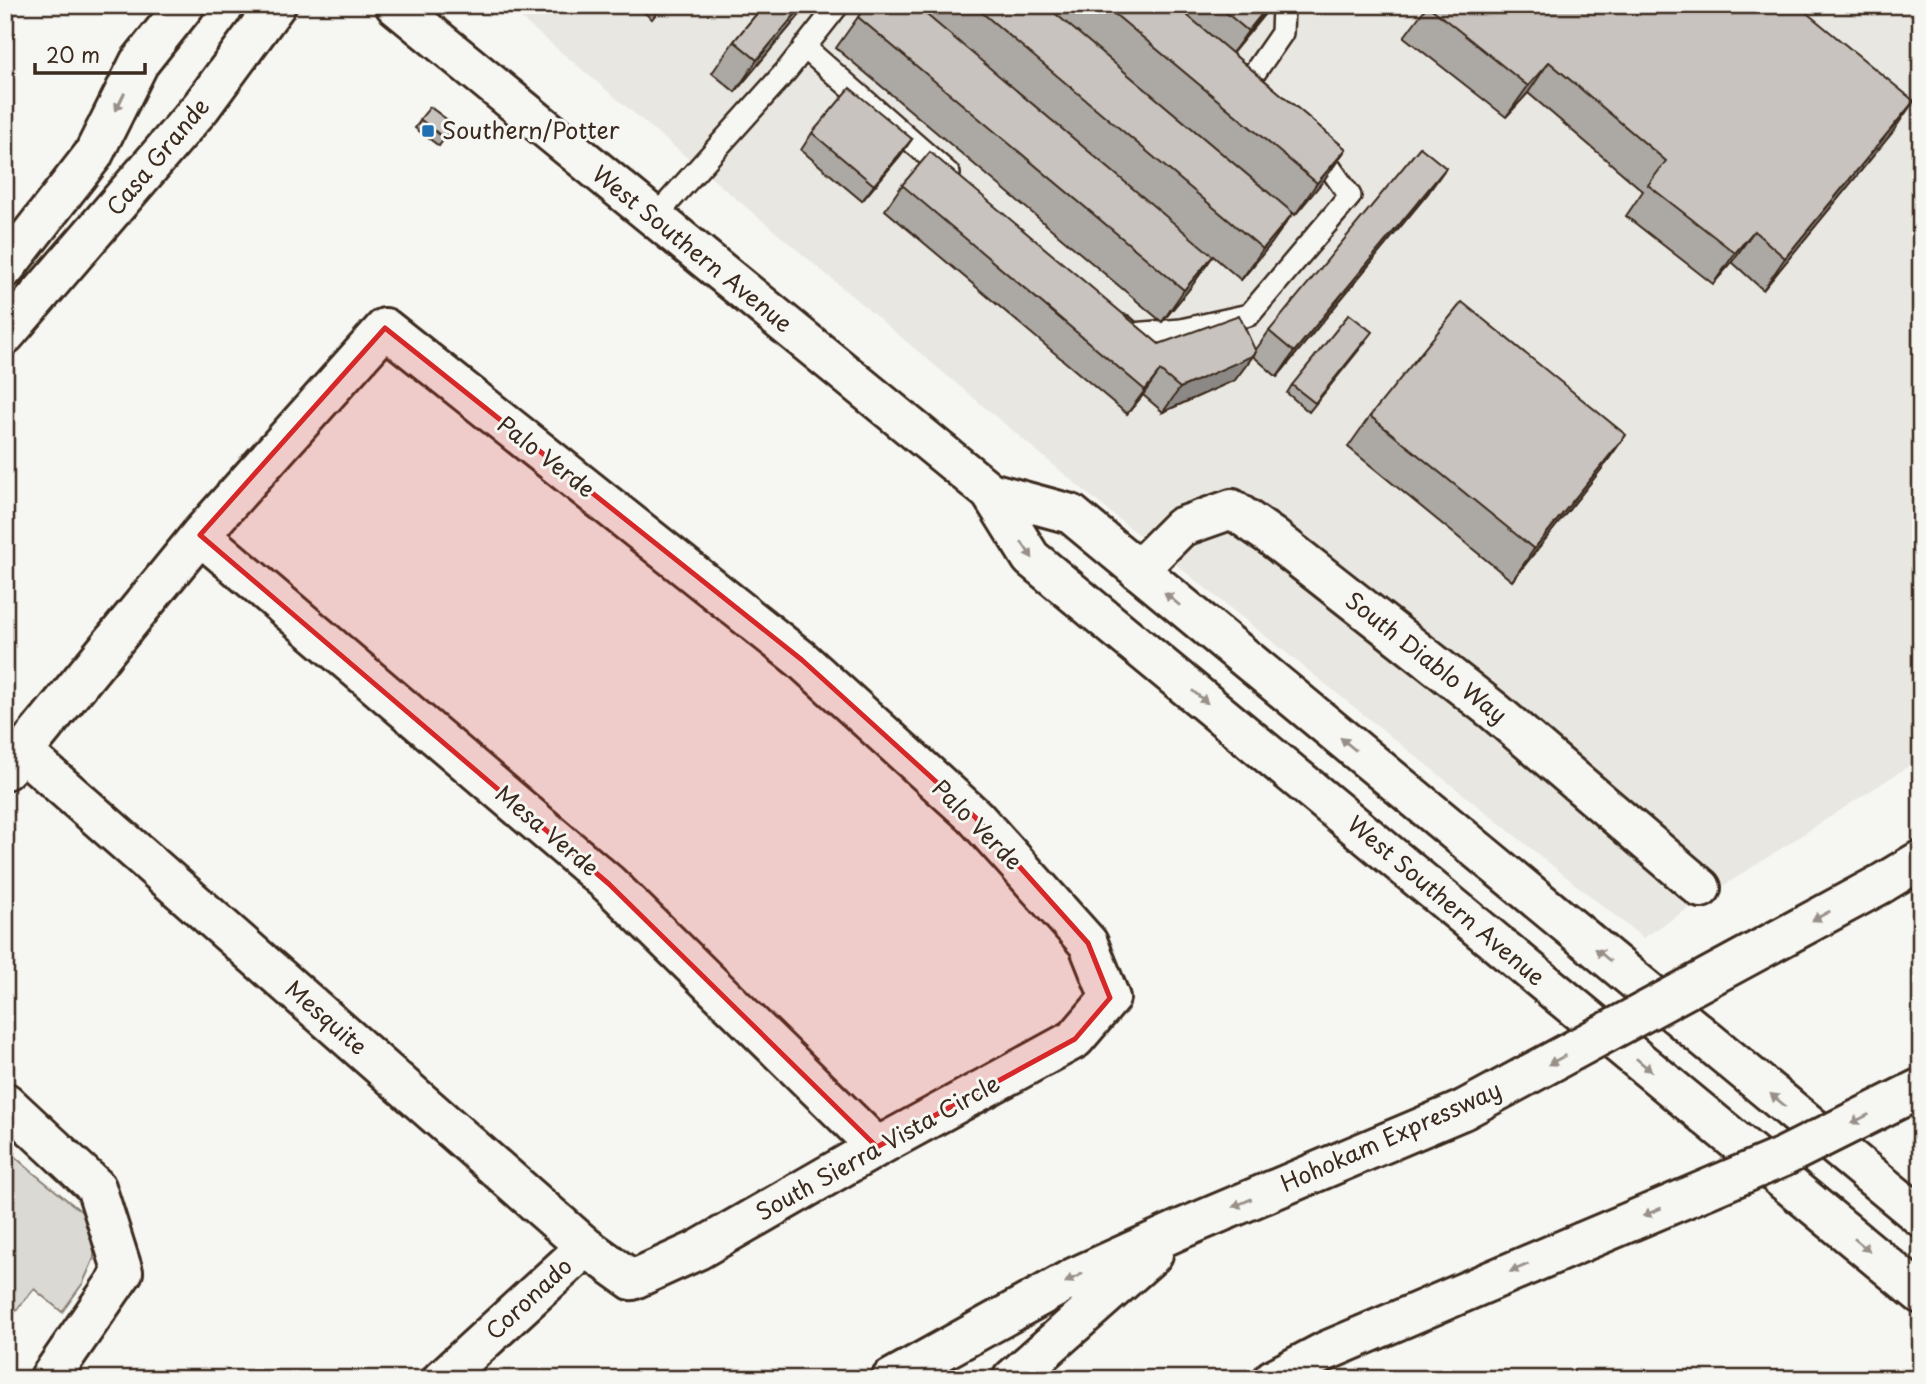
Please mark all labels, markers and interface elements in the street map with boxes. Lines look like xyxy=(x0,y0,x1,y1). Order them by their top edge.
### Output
scale bar xyxy=(35,32,145,76)
text: 20 m xyxy=(46,38,100,70)
street label: Casa Grande xyxy=(97,89,217,223)
one-way arrow xyxy=(114,92,125,112)
place label: Southern/Potter xyxy=(442,112,620,147)
marker: Southern/Potter xyxy=(420,123,436,139)
street label: West Southern Avenue xyxy=(585,156,801,340)
street label: Palo Verde xyxy=(491,406,603,505)
one-way arrow xyxy=(1020,541,1034,559)
street label: South Diablo Way xyxy=(1339,582,1515,731)
one-way arrow xyxy=(1164,591,1182,606)
one-way arrow xyxy=(1191,689,1208,704)
one-way arrow xyxy=(1339,736,1357,751)
street label: Palo Verde xyxy=(925,771,1031,877)
street label: Mesa Verde xyxy=(488,776,608,884)
street label: West Southern Avenue xyxy=(1340,806,1554,993)
one-way arrow xyxy=(1812,910,1831,922)
one-way arrow xyxy=(1594,947,1612,962)
street label: Mesquite xyxy=(278,971,376,1062)
one-way arrow xyxy=(1546,1053,1566,1065)
one-way arrow xyxy=(1636,1057,1653,1072)
street label: South Sierra Vista Circle xyxy=(749,1065,1006,1228)
street label: Hohokam Expressway xyxy=(1274,1071,1506,1200)
one-way arrow xyxy=(1770,1092,1788,1107)
one-way arrow xyxy=(1850,1113,1870,1124)
one-way arrow xyxy=(1232,1198,1253,1209)
one-way arrow xyxy=(1642,1207,1663,1218)
one-way arrow xyxy=(1853,1237,1870,1252)
street label: Coronado xyxy=(477,1248,579,1347)
one-way arrow xyxy=(1508,1263,1529,1274)
one-way arrow xyxy=(1064,1272,1084,1283)

